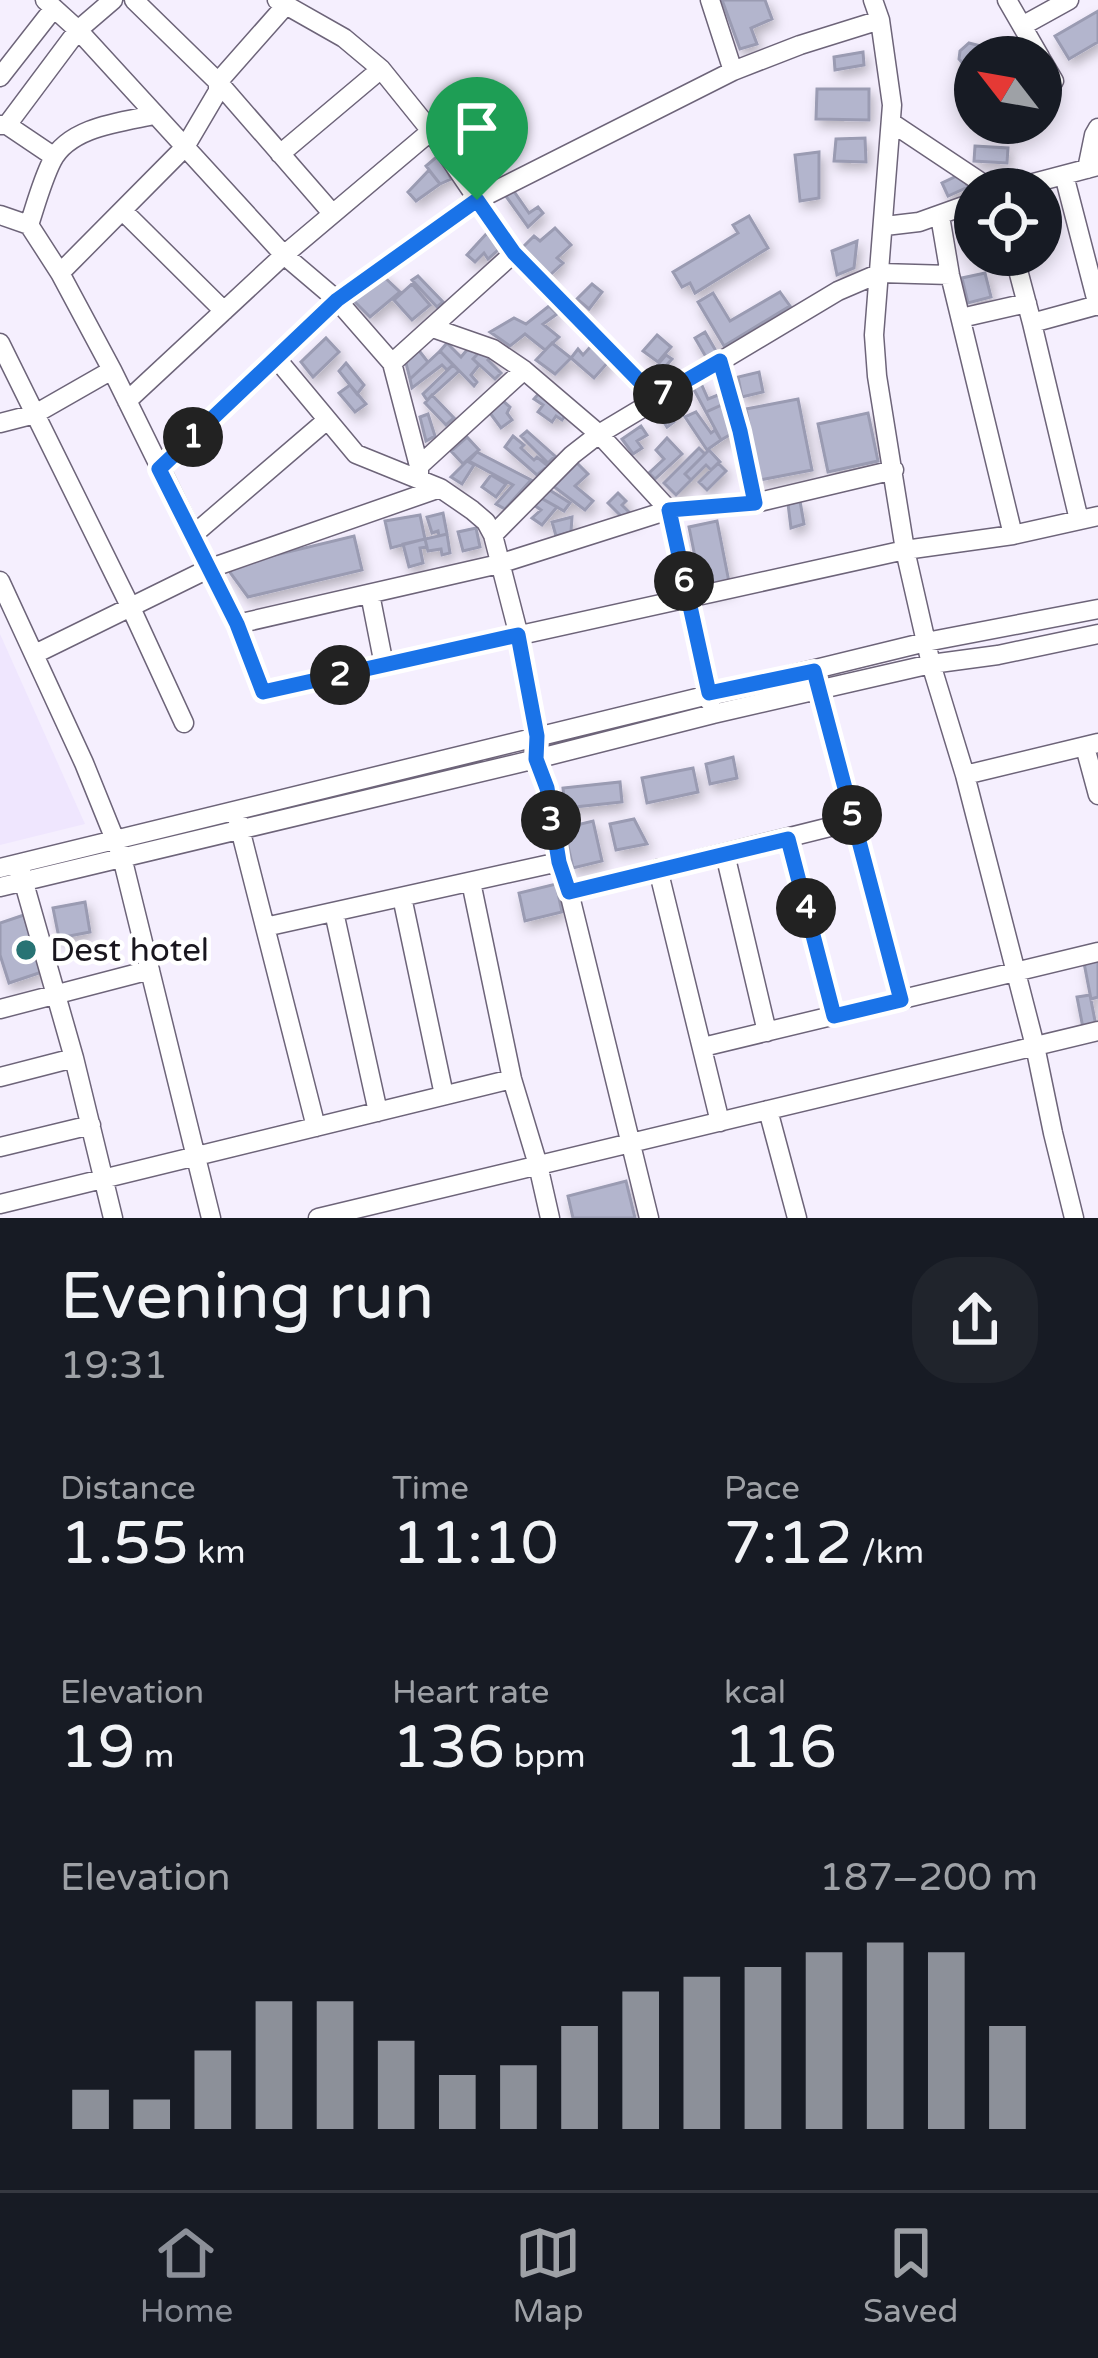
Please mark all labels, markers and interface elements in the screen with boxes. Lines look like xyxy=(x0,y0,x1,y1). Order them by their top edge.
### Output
north arrow xyxy=(954,36,1062,144)
map controls xyxy=(954,36,1062,276)
pin xyxy=(426,77,528,200)
icon: arrive xyxy=(444,95,510,161)
button: locate xyxy=(954,168,1062,276)
pin: 7 xyxy=(633,364,693,424)
text: 7 xyxy=(653,374,673,413)
pin: 1 xyxy=(163,407,223,467)
text: 1 xyxy=(183,417,203,456)
pin: 6 xyxy=(654,551,714,611)
text: 6 xyxy=(674,561,694,600)
pin: 2 xyxy=(310,645,370,705)
text: 2 xyxy=(330,655,350,694)
pin: 5 xyxy=(822,785,882,845)
pin: 3 xyxy=(521,790,581,850)
text: 5 xyxy=(842,795,862,834)
text: 3 xyxy=(541,800,561,839)
pin: 4 xyxy=(776,878,836,938)
text: 4 xyxy=(796,888,816,927)
place label: Dest hotel xyxy=(50,931,209,970)
marker: Dest hotel xyxy=(13,937,39,963)
text: Evening run xyxy=(60,1257,434,1337)
button: share xyxy=(912,1257,1038,1383)
text: 19:31 xyxy=(60,1342,168,1389)
text: Distance xyxy=(60,1469,196,1508)
text: Time xyxy=(392,1469,469,1508)
text: Pace xyxy=(724,1469,800,1508)
text: 1.55 xyxy=(60,1508,189,1580)
text: 11:10 xyxy=(392,1508,558,1580)
text: 7:12 xyxy=(724,1508,853,1580)
text: km xyxy=(189,1533,246,1572)
text: /km xyxy=(853,1533,924,1572)
text: Elevation xyxy=(60,1673,204,1712)
text: Heart rate xyxy=(392,1673,549,1712)
text: kcal xyxy=(724,1673,786,1712)
text: 19 xyxy=(60,1712,135,1784)
text: 136 xyxy=(392,1712,505,1784)
text: 116 xyxy=(724,1712,837,1784)
text: m xyxy=(135,1737,174,1776)
text: bpm xyxy=(505,1737,586,1776)
text: Elevation xyxy=(60,1854,230,1901)
text: 187–200 m xyxy=(819,1854,1038,1901)
tab: Home xyxy=(140,2220,233,2331)
tab: Map xyxy=(512,2220,584,2331)
tab: Saved xyxy=(863,2220,958,2331)

